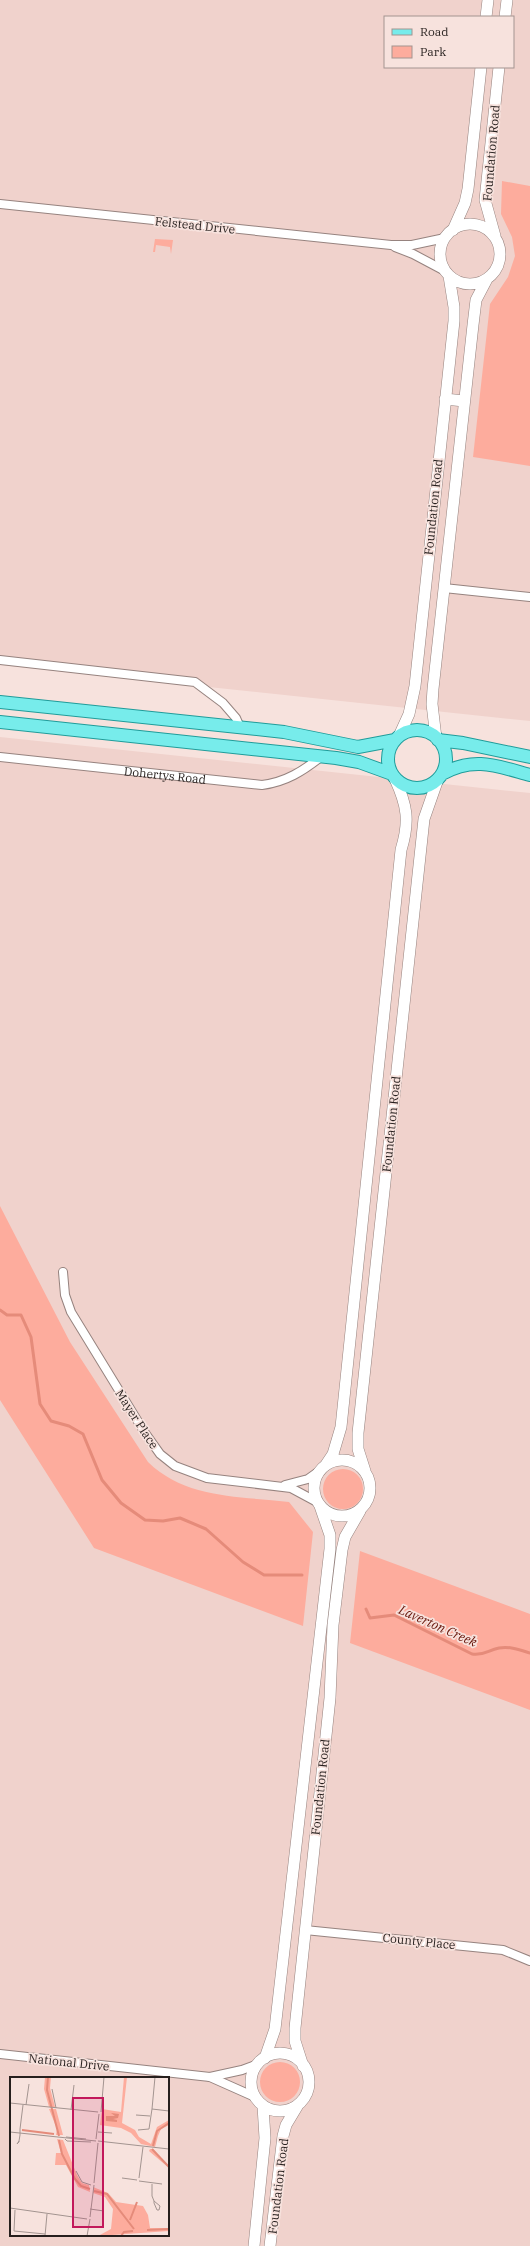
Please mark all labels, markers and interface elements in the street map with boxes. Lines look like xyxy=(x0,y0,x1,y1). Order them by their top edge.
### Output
legend xyxy=(384,16,514,68)
text: Road xyxy=(420,24,449,39)
text: Park xyxy=(420,44,446,59)
street label: Foundation Road xyxy=(479,104,503,202)
street label: Felstead Drive xyxy=(154,213,236,237)
street label: Foundation Road xyxy=(420,458,446,556)
street label: Dohertys Road xyxy=(123,763,207,786)
street label: Foundation Road xyxy=(378,1075,404,1173)
street label: Mayer Place xyxy=(112,1386,162,1452)
water label: Laverton Creek xyxy=(395,1601,480,1651)
street label: Foundation Road xyxy=(307,1738,333,1836)
street label: County Place xyxy=(382,1930,456,1952)
street label: National Drive xyxy=(28,2050,110,2074)
inset map xyxy=(10,2077,169,2236)
street label: Foundation Road xyxy=(265,2137,291,2235)

